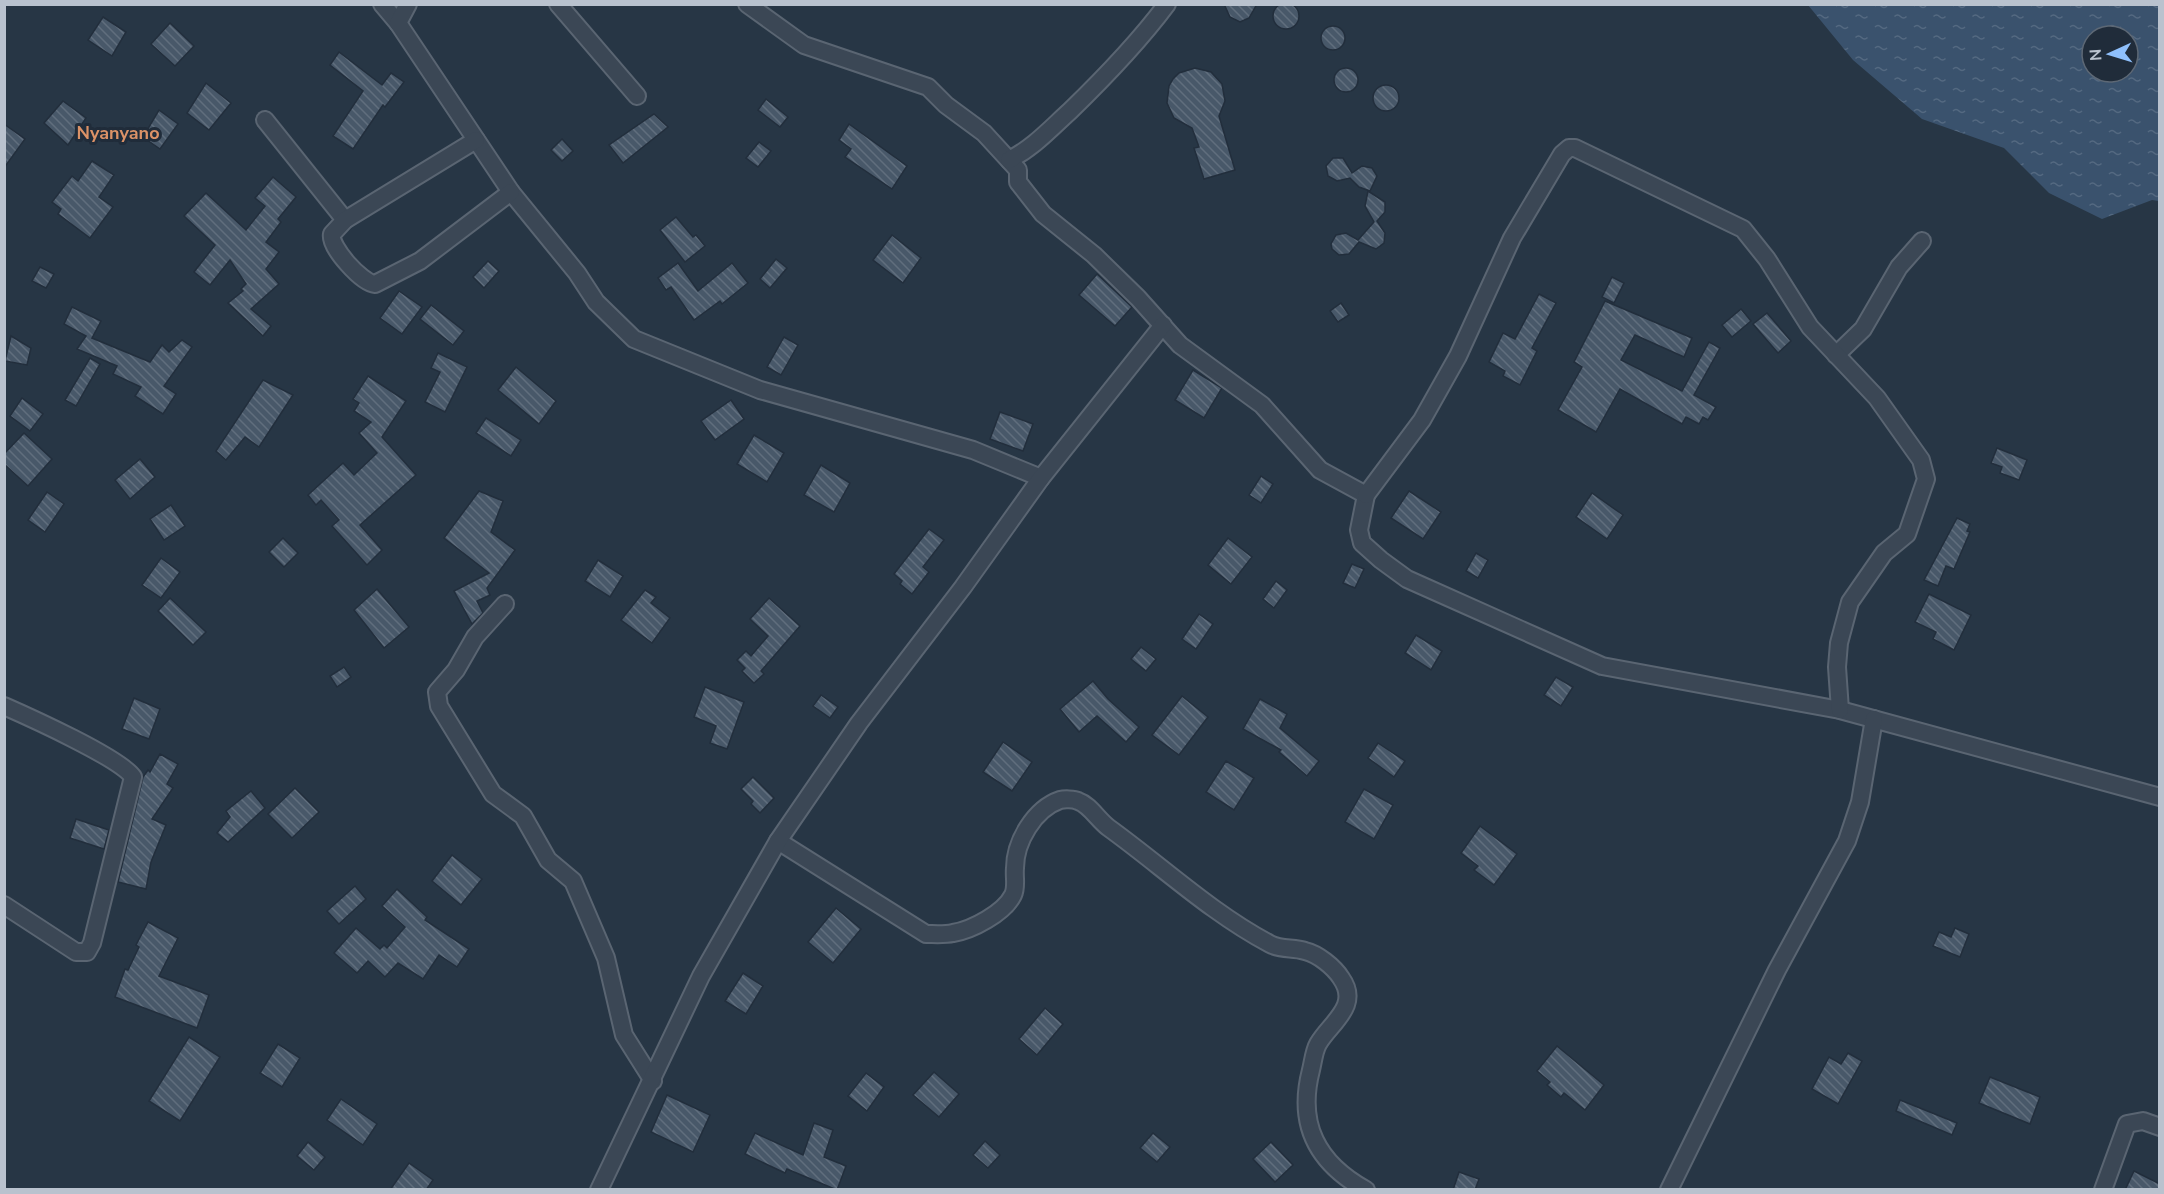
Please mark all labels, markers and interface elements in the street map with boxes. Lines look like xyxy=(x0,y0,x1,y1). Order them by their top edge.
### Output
north arrow xyxy=(2080,24,2140,84)
text: N xyxy=(2085,48,2107,62)
district label: Nyanyano xyxy=(76,121,160,145)

